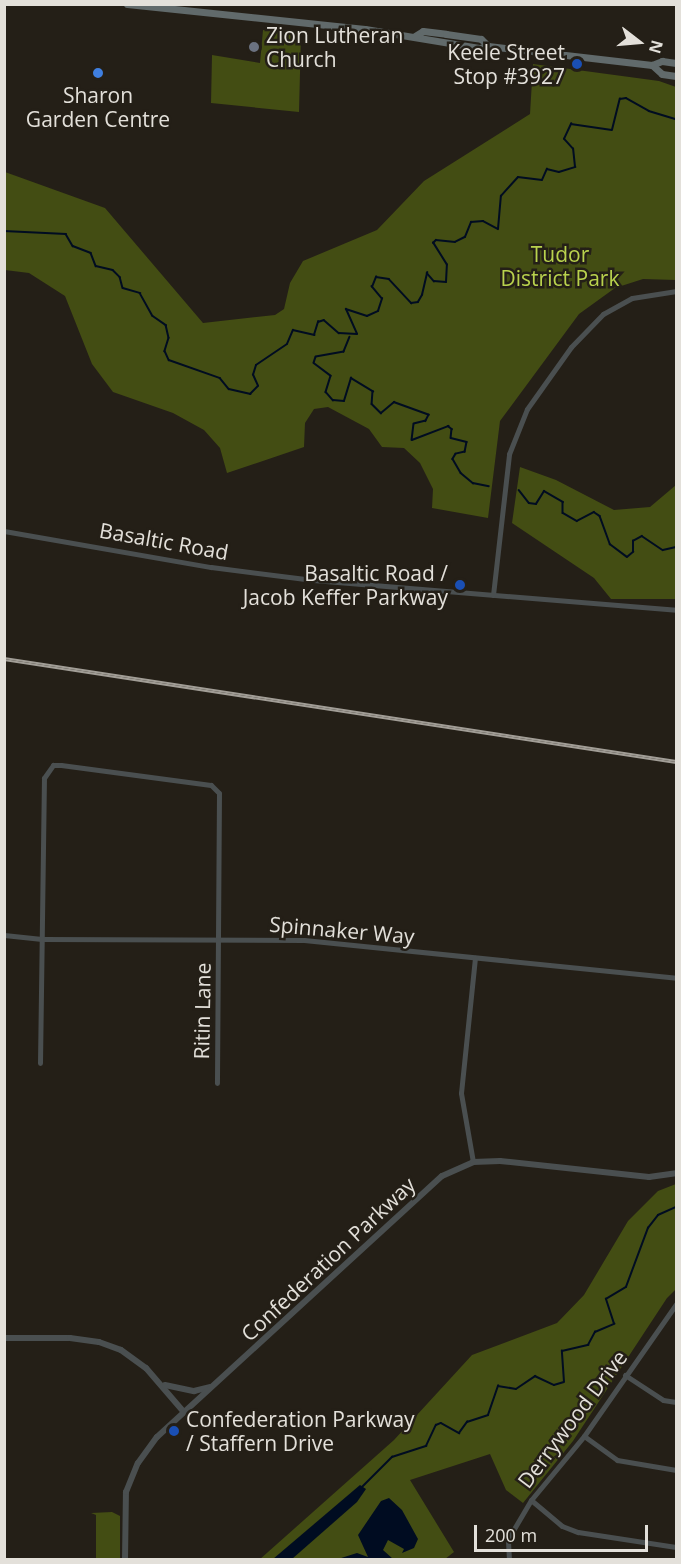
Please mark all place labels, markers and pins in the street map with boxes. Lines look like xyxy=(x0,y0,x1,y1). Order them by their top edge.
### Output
place label: Zion Lutheran Church xyxy=(266,22,403,72)
place label: Keele Street Stop #3927 xyxy=(447,39,565,89)
marker: Zion Lutheran Church xyxy=(247,40,261,54)
marker: Keele Street Stop #3927 xyxy=(570,57,584,71)
marker: Sharon Garden Centre xyxy=(91,66,105,80)
place label: Sharon Garden Centre xyxy=(26,82,170,132)
place label: Basaltic Road / Jacob Keffer Parkway xyxy=(243,560,448,610)
marker: Basaltic Road / Jacob Keffer Parkway xyxy=(453,578,467,592)
place label: Confederation Parkway / Staffern Drive xyxy=(186,1406,415,1456)
marker: Confederation Parkway / Staffern Drive xyxy=(167,1424,181,1438)

